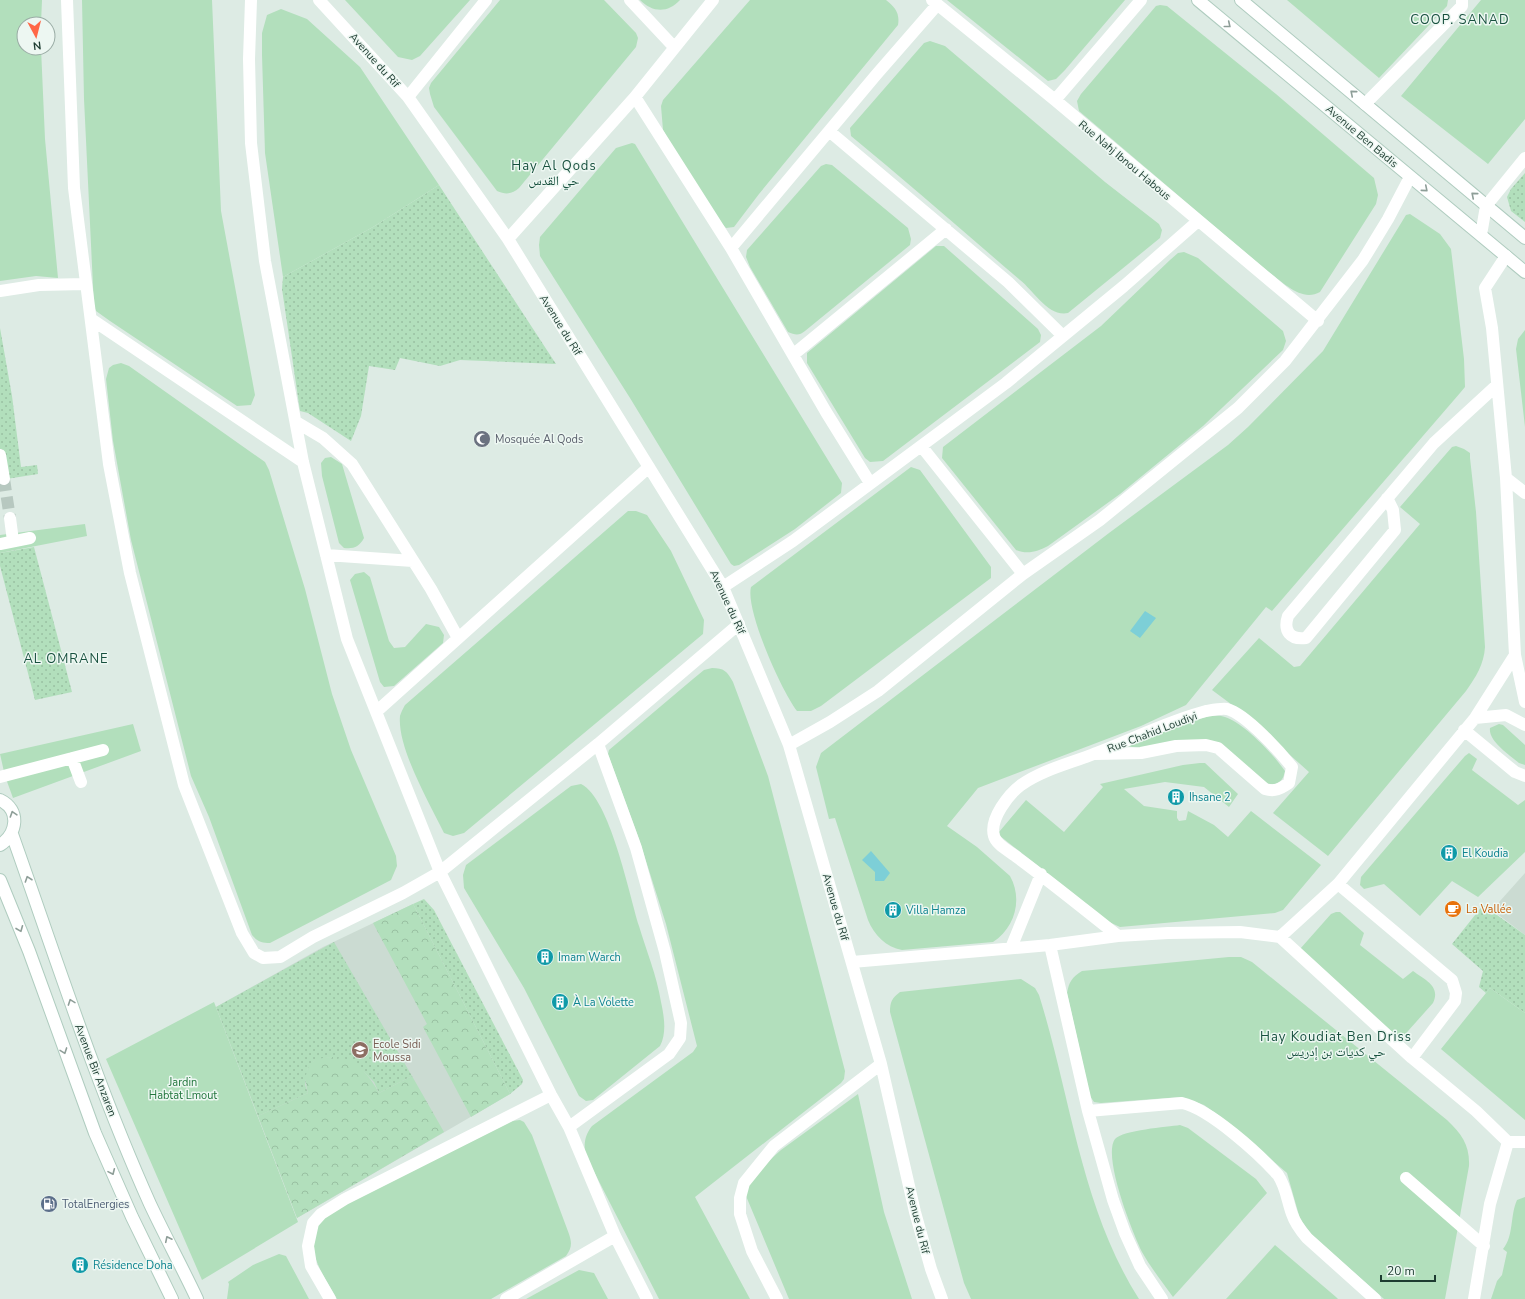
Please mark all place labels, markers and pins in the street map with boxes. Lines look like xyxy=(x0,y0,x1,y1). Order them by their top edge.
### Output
mosque icon: Mosquée Al Qods xyxy=(472,429,492,449)
place label: Mosquée Al Qods xyxy=(495,432,583,447)
building icon: Ihsane 2 xyxy=(1166,787,1186,807)
place label: Ihsane 2 xyxy=(1189,790,1231,805)
building icon: El Koudia xyxy=(1439,843,1459,863)
place label: El Koudia xyxy=(1462,846,1508,861)
cafe icon: La Vallée xyxy=(1443,899,1463,919)
building icon: Villa Hamza xyxy=(883,900,903,920)
place label: La Vallée xyxy=(1466,902,1512,917)
place label: Villa Hamza xyxy=(905,903,966,918)
building icon: Imam Warch xyxy=(535,947,555,967)
place label: Imam Warch xyxy=(558,950,621,965)
building icon: À La Volette xyxy=(550,992,570,1012)
place label: À La Volette xyxy=(573,994,634,1010)
place label: Ecole Sidi Moussa xyxy=(373,1037,421,1065)
school or university icon: Ecole Sidi Moussa xyxy=(350,1040,370,1060)
fuel station icon: TotalEnergies xyxy=(39,1194,59,1214)
place label: TotalEnergies xyxy=(62,1197,129,1212)
building icon: Résidence Doha xyxy=(70,1255,90,1275)
place label: Résidence Doha xyxy=(93,1258,173,1273)

